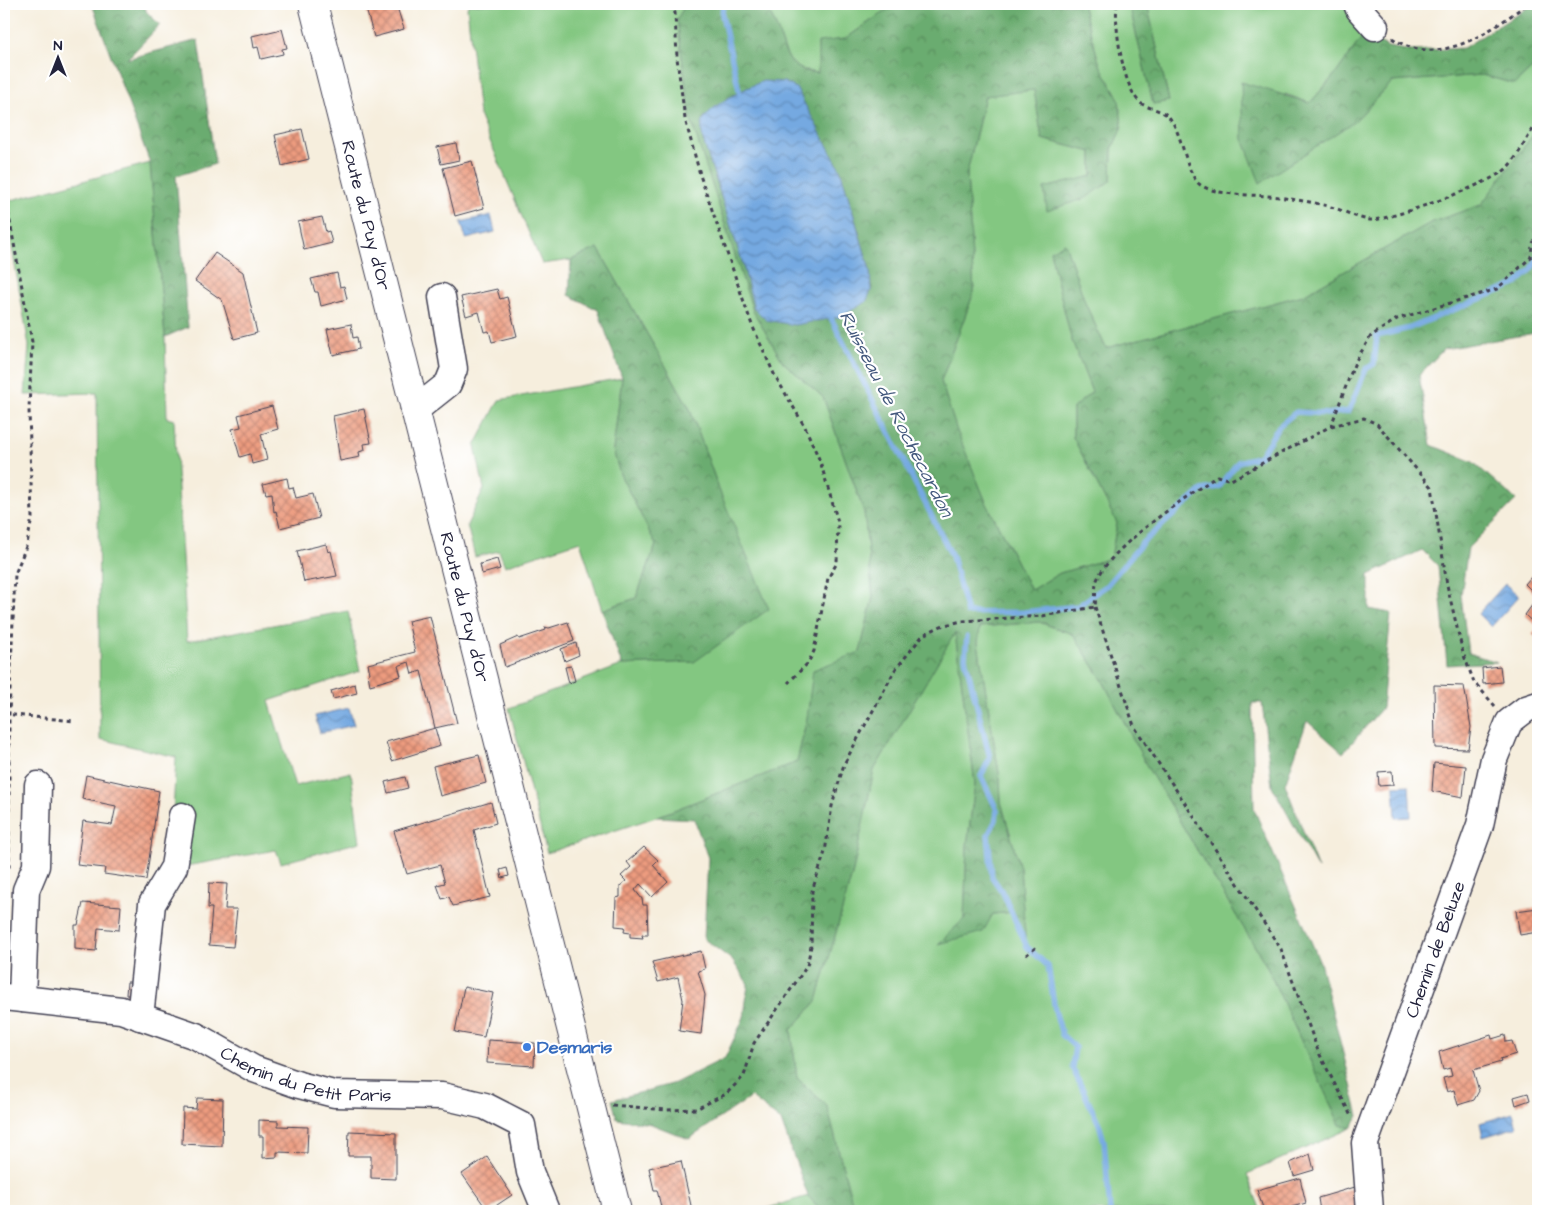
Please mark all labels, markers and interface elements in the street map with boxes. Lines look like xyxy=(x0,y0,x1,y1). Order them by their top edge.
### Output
north arrow xyxy=(32,32,82,82)
text: N xyxy=(54,36,63,56)
street label: Route du Puy d'Or xyxy=(335,138,397,293)
water label: Ruisseau de Rochecardon xyxy=(832,306,960,523)
street label: Route du Puy d'Or xyxy=(434,530,496,685)
street label: Chemin de Beluze xyxy=(1399,877,1471,1021)
place label: Desmaris xyxy=(537,1035,612,1060)
street label: Chemin du Petit Paris xyxy=(216,1040,392,1108)
marker: Desmaris xyxy=(521,1041,533,1053)

